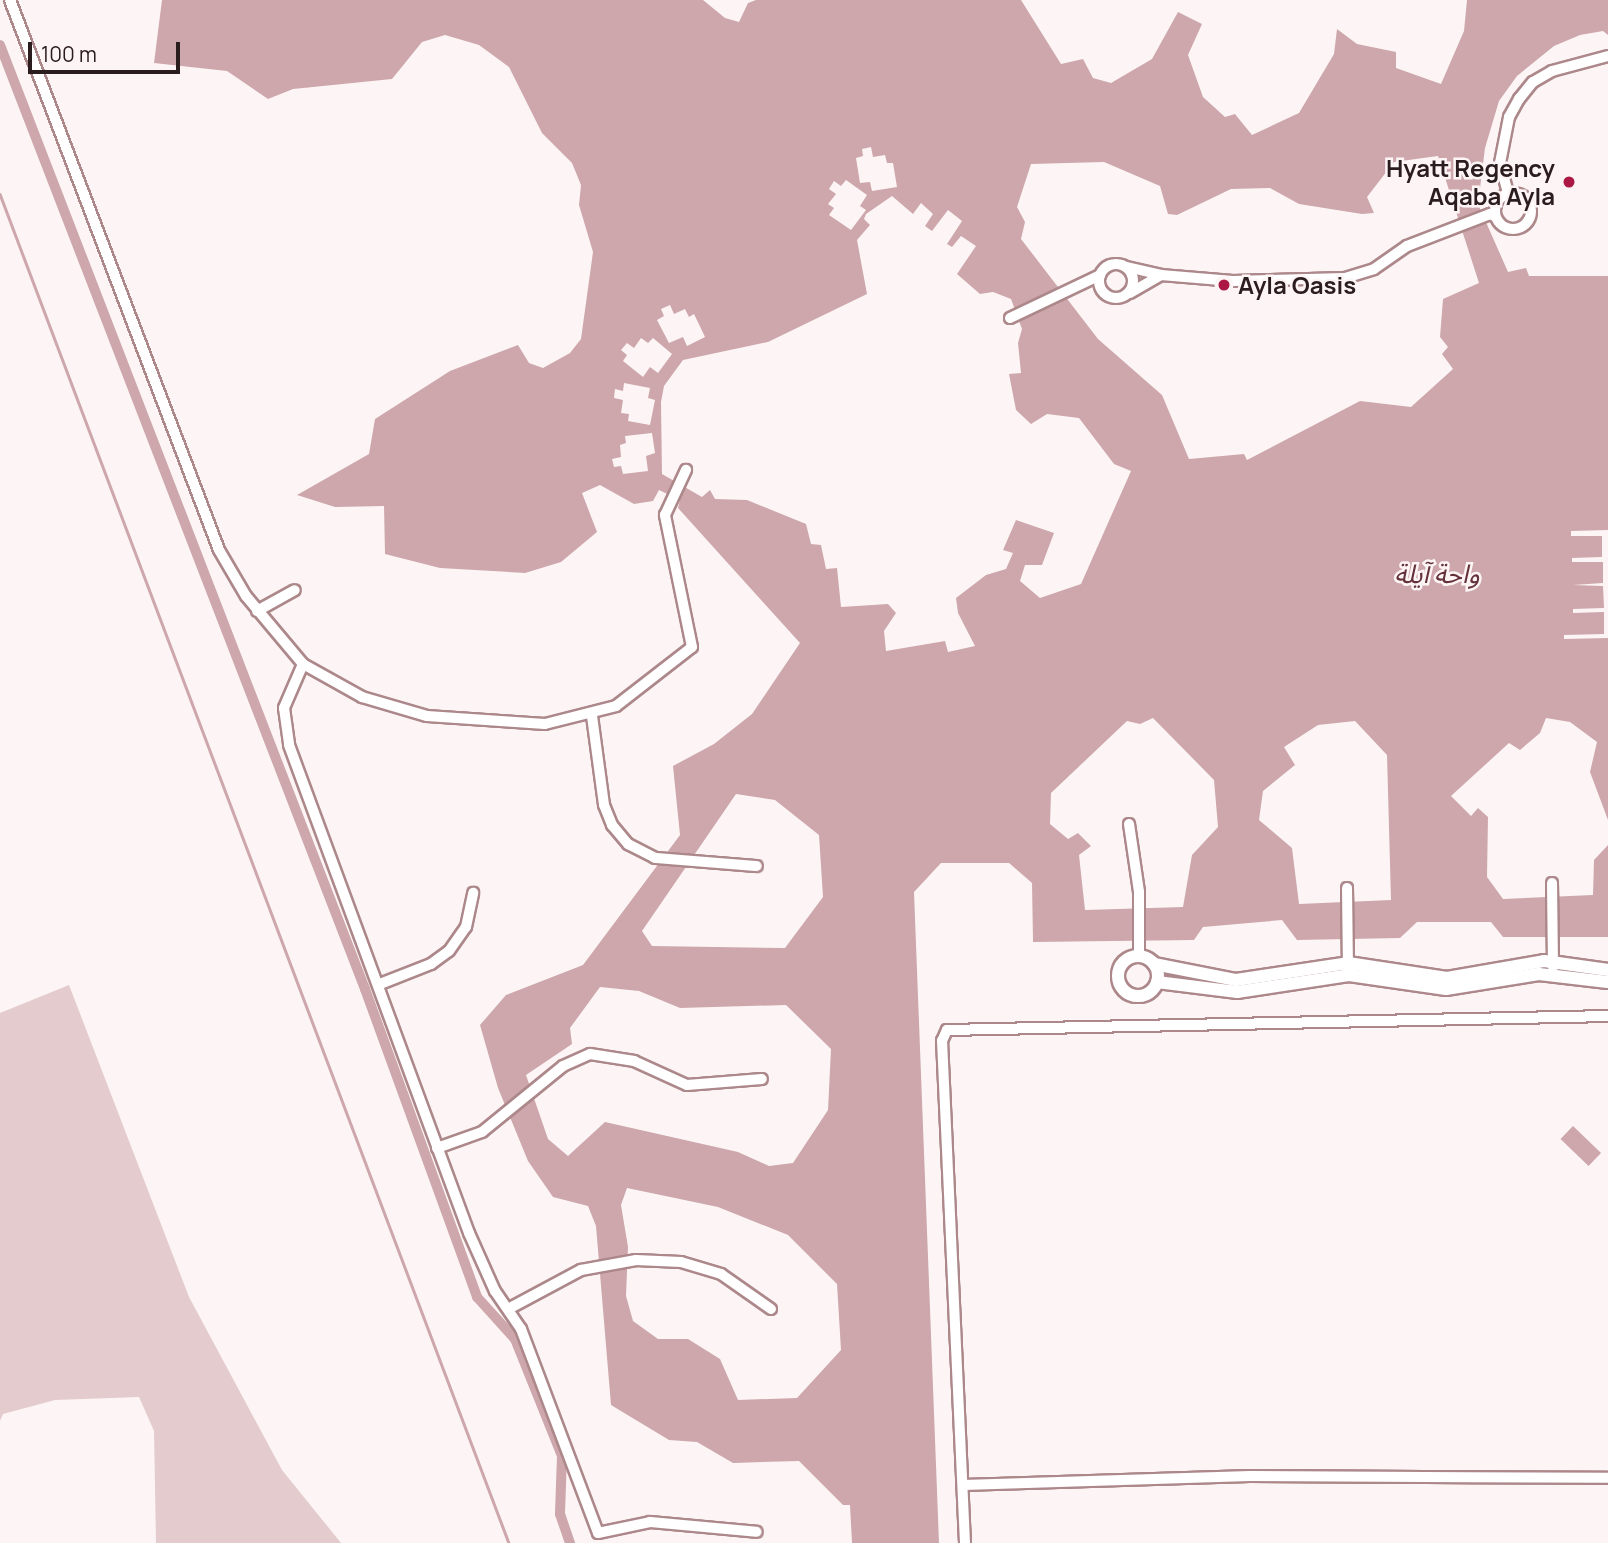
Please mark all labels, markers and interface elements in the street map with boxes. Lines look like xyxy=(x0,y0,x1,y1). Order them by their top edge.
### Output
scale bar xyxy=(32,28,184,72)
text: 100 m xyxy=(41,40,97,68)
place label: Hyatt Regency Aqaba Ayla xyxy=(1386,154,1555,210)
marker: Hyatt Regency Aqaba Ayla xyxy=(1561,174,1577,190)
place label: Ayla Oasis xyxy=(1238,271,1356,299)
marker: Ayla Oasis xyxy=(1216,277,1232,293)
water label: واحة آيلة xyxy=(1394,558,1480,590)

